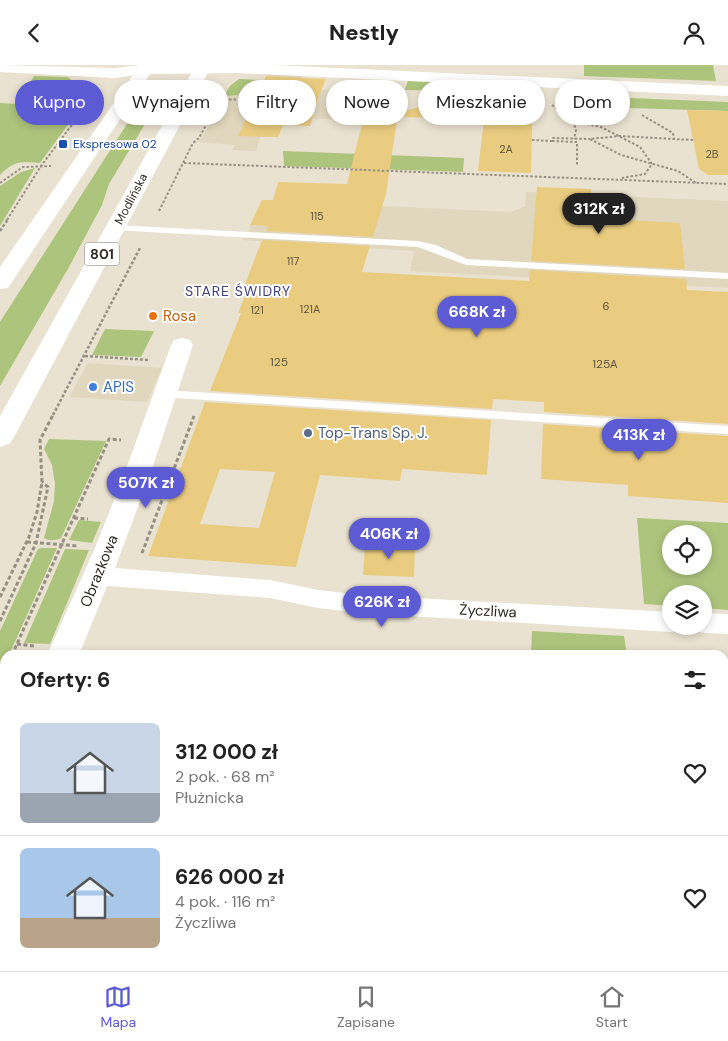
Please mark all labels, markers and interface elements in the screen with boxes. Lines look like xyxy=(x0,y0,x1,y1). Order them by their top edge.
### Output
text: Nestly xyxy=(329,18,399,47)
icon: back xyxy=(20,19,48,47)
icon: person xyxy=(680,19,708,47)
chip: Kupno xyxy=(15,80,104,125)
chip: Wynajem xyxy=(114,80,228,125)
chip: Filtry xyxy=(238,80,316,125)
chip: Nowe xyxy=(326,80,408,125)
chip: Mieszkanie xyxy=(418,80,545,125)
chip: Dom xyxy=(555,80,630,125)
place label: Ekspresowa 02 xyxy=(73,136,157,152)
marker: Ekspresowa 02 xyxy=(57,138,69,150)
house number: 2A xyxy=(499,142,513,156)
house number: 2B xyxy=(706,147,719,161)
street label: Modlińska xyxy=(111,171,151,227)
pin: 312K zł xyxy=(553,193,645,235)
text: 312K zł xyxy=(573,198,625,219)
house number: 115 xyxy=(310,209,324,223)
road number: 801 xyxy=(84,243,120,265)
house number: 117 xyxy=(287,254,299,268)
district label: STARE ŚWIDRY xyxy=(185,282,291,300)
pin: 668K zł xyxy=(431,295,523,338)
house number: 6 xyxy=(603,299,610,313)
text: 668K zł xyxy=(448,301,506,322)
house number: 121A xyxy=(300,302,320,316)
house number: 121 xyxy=(250,303,264,317)
place label: Rosa xyxy=(163,306,196,326)
marker: Rosa xyxy=(147,310,159,322)
house number: 125 xyxy=(270,354,288,370)
house number: 125A xyxy=(592,356,618,372)
place label: APIS xyxy=(103,377,134,397)
marker: APIS xyxy=(87,381,99,393)
pin: 413K zł xyxy=(593,419,685,461)
place label: Top-Trans Sp. J. xyxy=(318,423,427,443)
text: 413K zł xyxy=(613,424,665,445)
marker: Top-Trans Sp. J. xyxy=(302,427,314,439)
pin: 507K zł xyxy=(100,467,192,509)
text: 507K zł xyxy=(118,472,174,493)
pin: 406K zł xyxy=(343,517,435,560)
text: 406K zł xyxy=(360,523,418,544)
map controls xyxy=(662,525,712,635)
button: locate xyxy=(662,525,712,575)
street label: Obrazkowa xyxy=(75,532,123,610)
pin: 626K zł xyxy=(336,585,428,628)
button: layers xyxy=(662,585,712,635)
text: 626K zł xyxy=(354,591,410,612)
street label: Życzliwa xyxy=(459,600,517,622)
text: Oferty: 6 xyxy=(20,666,110,694)
icon: filters xyxy=(681,666,709,694)
text: 312 000 zł xyxy=(175,738,278,766)
icon: home xyxy=(60,743,120,803)
icon: heart xyxy=(681,759,709,787)
text: 2 pok. · 68 m² xyxy=(175,766,274,787)
text: Płużnicka xyxy=(175,787,244,808)
text: 626 000 zł xyxy=(175,863,284,891)
icon: home xyxy=(60,868,120,928)
icon: heart xyxy=(681,884,709,912)
text: 4 pok. · 116 m² xyxy=(175,891,275,912)
text: Życzliwa xyxy=(175,912,236,933)
tab: Mapa xyxy=(100,983,136,1031)
tab: Zapisane xyxy=(337,983,395,1031)
tab: Start xyxy=(596,983,628,1031)

